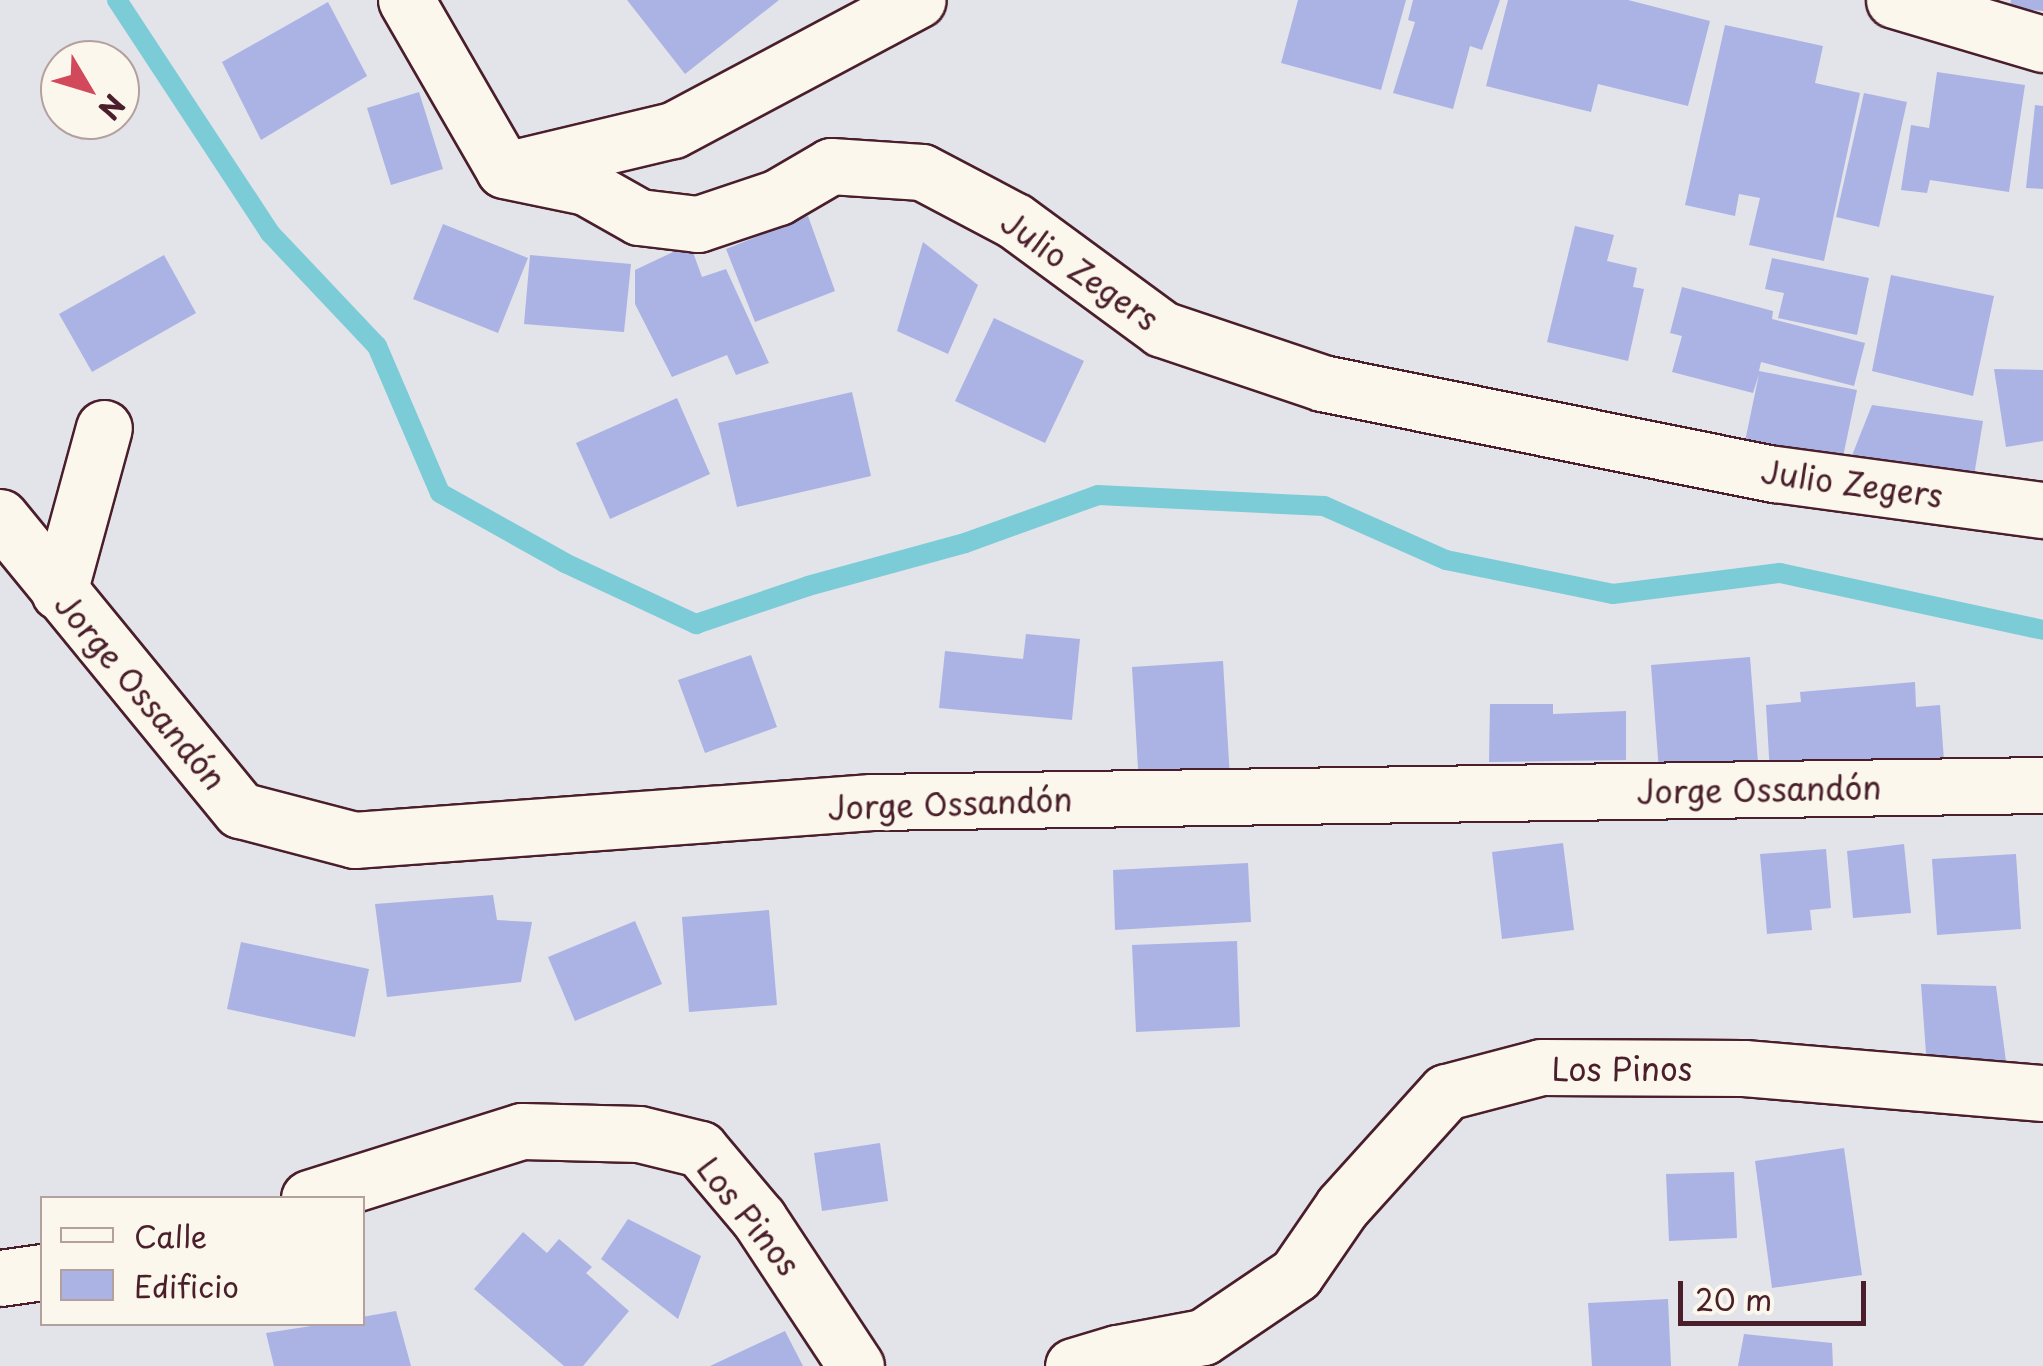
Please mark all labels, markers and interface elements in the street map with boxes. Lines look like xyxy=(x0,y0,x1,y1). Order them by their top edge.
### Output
north arrow xyxy=(40,40,140,140)
text: N xyxy=(89,86,136,130)
street label: Julio Zegers xyxy=(993,201,1167,339)
street label: Julio Zegers xyxy=(1758,451,1946,515)
street label: Jorge Ossandón xyxy=(47,584,235,798)
street label: Jorge Ossandón xyxy=(1635,768,1883,810)
street label: Jorge Ossandón xyxy=(826,780,1074,826)
street label: Los Pinos xyxy=(1551,1049,1693,1087)
street label: Los Pinos xyxy=(689,1149,809,1283)
legend xyxy=(40,1196,365,1326)
text: Calle xyxy=(134,1213,207,1258)
scale bar xyxy=(1683,1261,1870,1323)
text: Edificio xyxy=(134,1263,239,1308)
text: 20 m xyxy=(1695,1276,1772,1321)

